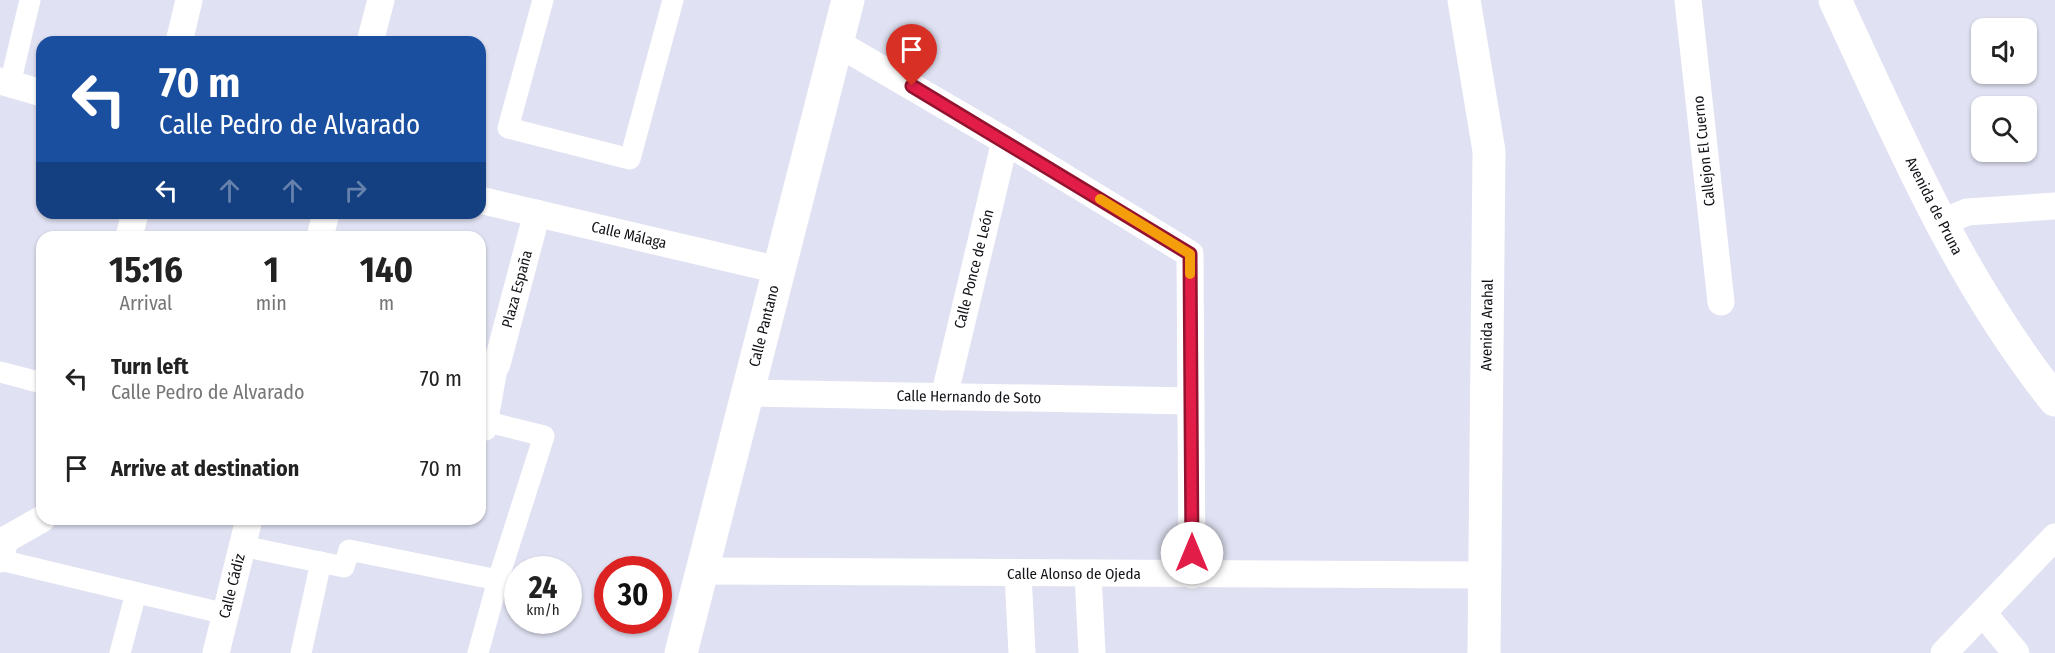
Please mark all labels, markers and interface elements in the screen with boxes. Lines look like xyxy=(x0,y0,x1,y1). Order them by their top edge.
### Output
map controls xyxy=(1971,18,2037,162)
button: sound xyxy=(1971,18,2037,84)
pin xyxy=(886,24,937,86)
icon: arrive xyxy=(895,33,928,66)
text: 70 m xyxy=(159,58,240,108)
icon: left xyxy=(60,60,138,138)
street label: Callejon El Cuerno xyxy=(1689,95,1719,207)
button: search xyxy=(1971,96,2037,162)
text: Calle Pedro de Alvarado xyxy=(159,109,420,141)
street label: Avenida de Pruna xyxy=(1902,154,1966,258)
icon: left xyxy=(150,174,183,207)
icon: ahead xyxy=(213,174,246,207)
icon: ahead xyxy=(276,174,309,207)
icon: right xyxy=(339,174,372,207)
street label: Calle Ponce de León xyxy=(950,208,998,330)
street label: Calle Málaga xyxy=(590,218,668,252)
text: 15:16 xyxy=(109,248,183,292)
text: 1 xyxy=(264,248,279,292)
text: 140 xyxy=(360,248,413,292)
street label: Plaza España xyxy=(498,248,536,330)
street label: Avenida Arahal xyxy=(1477,279,1497,371)
street label: Calle Pantano xyxy=(745,283,783,369)
text: Arrival xyxy=(119,291,172,315)
text: min xyxy=(256,291,287,315)
text: m xyxy=(379,291,394,315)
text: Turn left xyxy=(111,353,189,380)
icon: left xyxy=(60,362,93,395)
text: 70 m xyxy=(420,365,462,392)
text: Calle Pedro de Alvarado xyxy=(111,380,304,404)
street label: Calle Hernando de Soto xyxy=(897,387,1042,407)
icon: arrive xyxy=(60,452,93,485)
text: Arrive at destination xyxy=(111,455,299,482)
text: 70 m xyxy=(420,455,462,482)
position arrow xyxy=(1160,521,1224,585)
street label: Calle Cádiz xyxy=(215,552,249,620)
speed limit sign: 30 xyxy=(594,556,672,634)
street label: Calle Alonso de Ojeda xyxy=(1007,565,1141,583)
text: 24 xyxy=(529,570,557,606)
text: km/h xyxy=(526,601,560,619)

